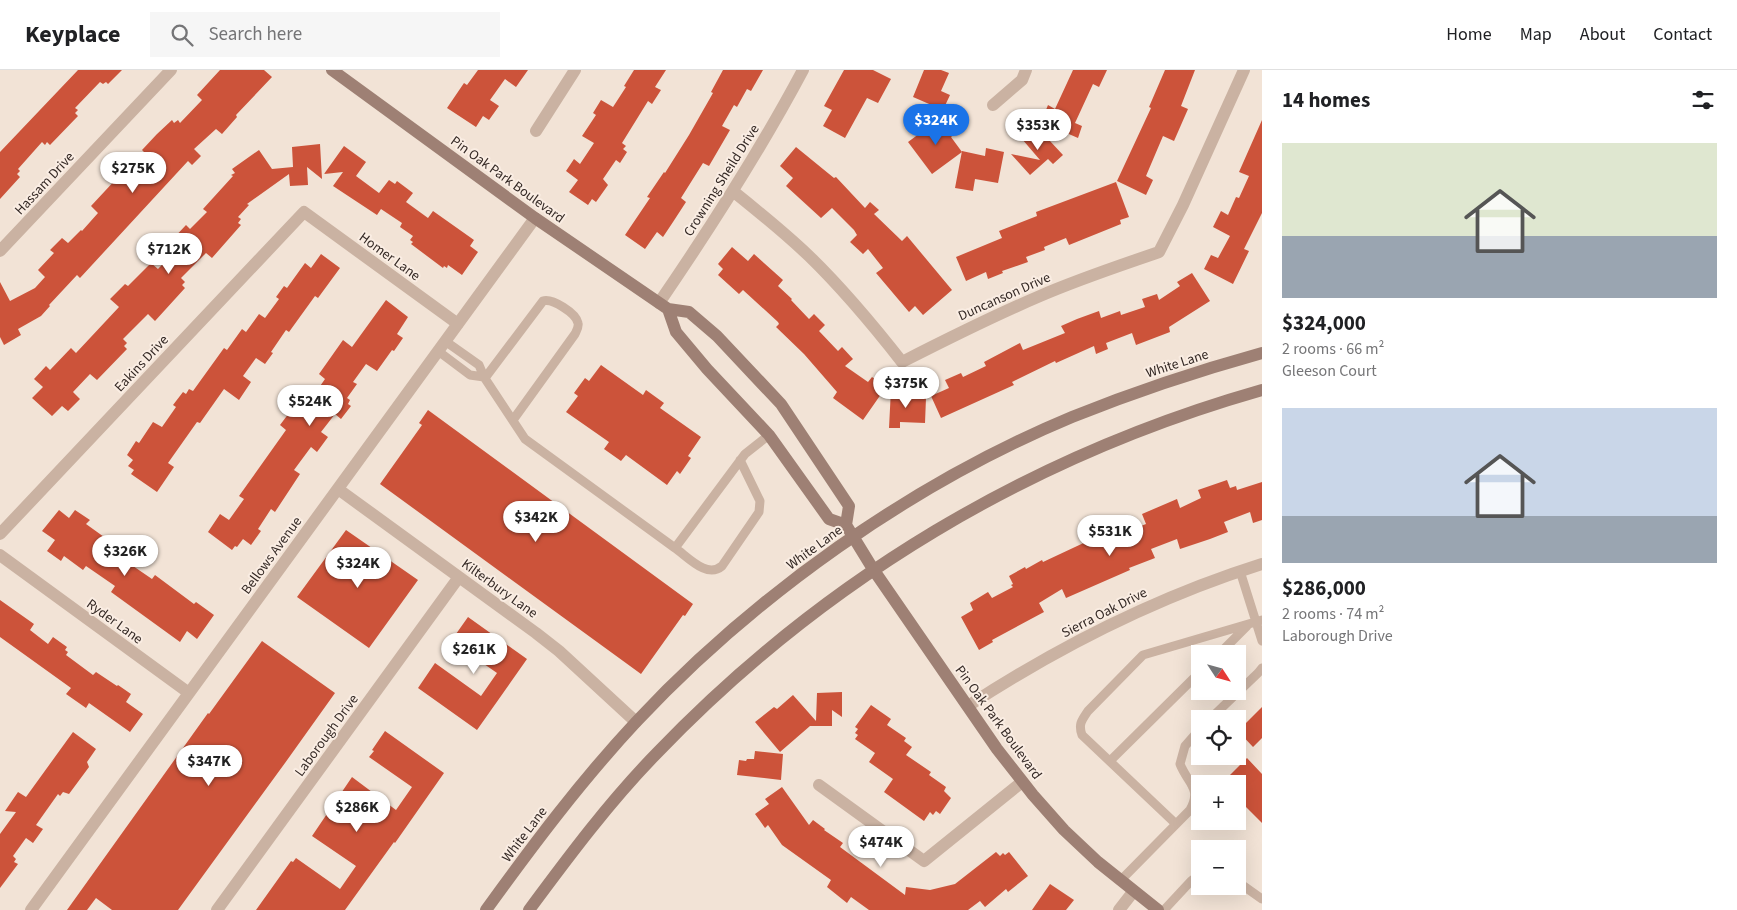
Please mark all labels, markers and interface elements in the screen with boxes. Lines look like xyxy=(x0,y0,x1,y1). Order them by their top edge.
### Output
search box xyxy=(150,12,500,57)
text: Keyplace xyxy=(25,17,120,52)
icon: search xyxy=(168,21,196,49)
text: Search here xyxy=(208,21,302,48)
text: Home xyxy=(1446,22,1492,47)
text: Map xyxy=(1520,22,1552,47)
text: About xyxy=(1580,22,1625,47)
text: Contact xyxy=(1653,22,1712,47)
text: 14 homes xyxy=(1282,85,1370,115)
icon: filters xyxy=(1689,86,1717,114)
pin: $324K xyxy=(901,104,971,146)
pin: $353K xyxy=(1003,108,1073,151)
text: $324K xyxy=(914,109,958,131)
text: $353K xyxy=(1016,114,1060,136)
street label: Crowning Sheild Drive xyxy=(679,121,765,240)
street label: Pin Oak Park Boulevard xyxy=(446,132,569,228)
street label: Hassam Drive xyxy=(10,148,79,220)
pin: $275K xyxy=(98,152,168,194)
text: $275K xyxy=(111,157,155,179)
icon: home xyxy=(1455,176,1545,266)
street label: Homer Lane xyxy=(355,228,424,286)
pin: $712K xyxy=(134,232,204,275)
text: $712K xyxy=(147,238,191,260)
street label: Duncanson Drive xyxy=(955,268,1054,326)
text: $324,000 xyxy=(1282,308,1366,338)
street label: Eakins Drive xyxy=(110,331,173,397)
text: 2 rooms · 66 m² xyxy=(1282,338,1384,360)
street label: White Lane xyxy=(1143,344,1211,383)
text: Gleeson Court xyxy=(1282,360,1377,382)
pin: $375K xyxy=(871,366,941,409)
text: $375K xyxy=(884,372,928,394)
pin: $524K xyxy=(275,384,345,427)
text: $524K xyxy=(288,390,332,412)
icon: home xyxy=(1455,441,1545,531)
pin: $342K xyxy=(501,500,571,543)
text: $342K xyxy=(514,506,558,528)
street label: Bellows Avenue xyxy=(237,513,307,599)
pin: $531K xyxy=(1075,514,1145,557)
text: $531K xyxy=(1088,520,1132,542)
street label: White Lane xyxy=(782,521,847,575)
pin: $326K xyxy=(90,534,160,577)
text: $326K xyxy=(103,540,147,562)
pin: $324K xyxy=(323,546,393,589)
text: $324K xyxy=(336,552,380,574)
street label: Kilterbury Lane xyxy=(457,554,542,623)
text: $286,000 xyxy=(1282,573,1366,603)
street label: Sierra Oak Drive xyxy=(1058,583,1151,643)
street label: Ryder Lane xyxy=(82,595,147,649)
text: 2 rooms · 74 m² xyxy=(1282,603,1384,625)
text: Laborough Drive xyxy=(1282,625,1393,647)
pin: $261K xyxy=(439,632,509,675)
text: $261K xyxy=(452,638,496,660)
north arrow xyxy=(1191,645,1246,700)
map controls xyxy=(1191,645,1246,895)
street label: Pin Oak Park Boulevard xyxy=(950,661,1046,784)
street label: Laborough Drive xyxy=(290,690,363,781)
button: locate xyxy=(1191,710,1246,765)
pin: $347K xyxy=(174,744,244,787)
text: $347K xyxy=(187,750,231,772)
button: + xyxy=(1191,775,1246,830)
pin: $286K xyxy=(322,790,392,833)
text: $286K xyxy=(335,796,379,818)
street label: White Lane xyxy=(497,803,552,867)
pin: $474K xyxy=(846,826,916,868)
text: $474K xyxy=(859,831,903,853)
button: − xyxy=(1191,840,1246,895)

